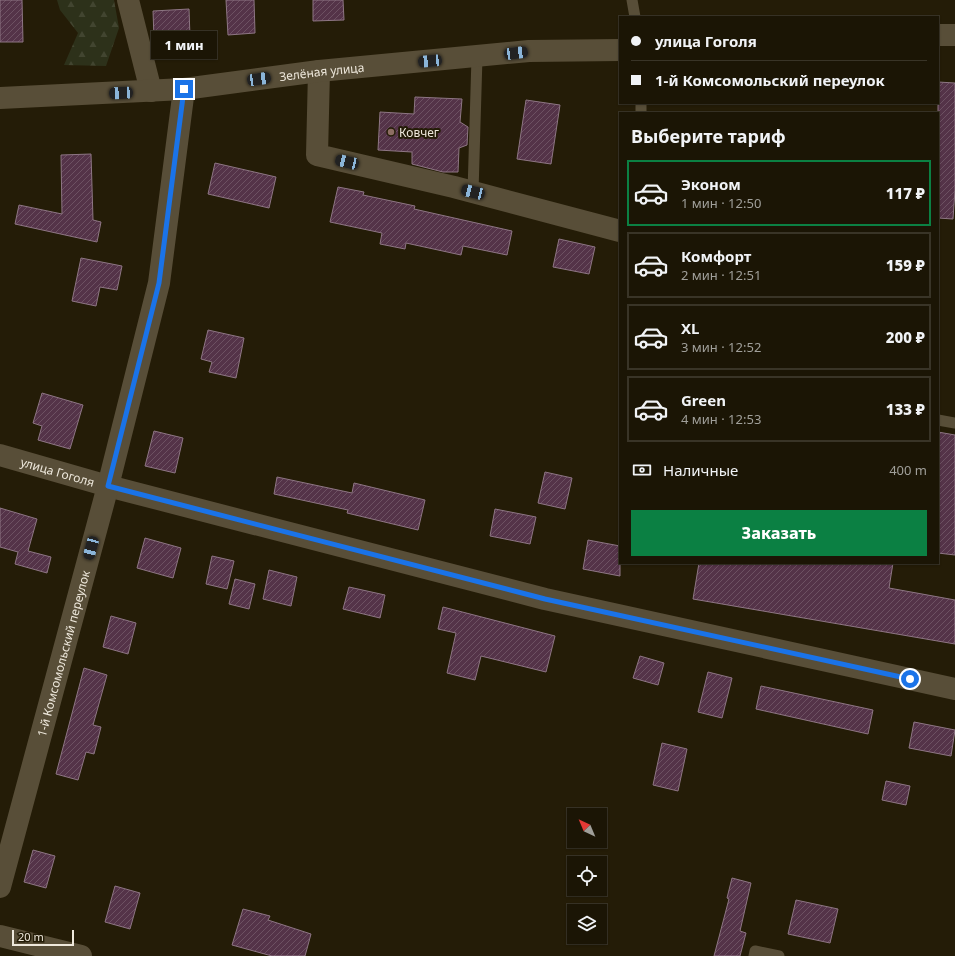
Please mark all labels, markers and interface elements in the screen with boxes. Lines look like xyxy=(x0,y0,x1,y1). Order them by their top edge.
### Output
callout: 1 мин xyxy=(151,31,217,59)
text: улица Гоголя xyxy=(655,31,757,51)
text: 1 мин xyxy=(164,36,204,54)
car xyxy=(503,46,529,60)
car xyxy=(418,54,442,68)
street label: Зелёная улица xyxy=(278,58,365,85)
text: 1-й Комсомольский переулок xyxy=(655,70,885,90)
car xyxy=(246,71,272,87)
route end xyxy=(175,80,193,98)
car xyxy=(109,86,133,100)
place label: Ковчег xyxy=(399,124,439,141)
text: Выберите тариф xyxy=(631,124,786,148)
marker: Ковчег xyxy=(386,127,396,137)
car xyxy=(334,153,360,171)
text: Эконом xyxy=(681,174,741,194)
icon: car xyxy=(633,175,669,211)
car xyxy=(460,183,486,201)
text: 117 ₽ xyxy=(886,183,925,203)
text: 1 мин · 12:50 xyxy=(681,194,761,212)
text: Комфорт xyxy=(681,246,751,266)
icon: car xyxy=(633,247,669,283)
text: 159 ₽ xyxy=(886,255,925,275)
text: 2 мин · 12:51 xyxy=(681,266,761,284)
text: XL xyxy=(681,318,699,338)
icon: car xyxy=(633,319,669,355)
text: 200 ₽ xyxy=(886,327,925,347)
text: 3 мин · 12:52 xyxy=(681,338,761,356)
text: Green xyxy=(681,390,726,410)
icon: car xyxy=(633,391,669,427)
text: 133 ₽ xyxy=(886,399,925,419)
text: 4 мин · 12:53 xyxy=(681,410,761,428)
street label: улица Гоголя xyxy=(19,453,97,490)
icon: cash xyxy=(631,459,653,481)
text: Наличные xyxy=(663,460,738,480)
text: 400 m xyxy=(889,461,927,479)
button: Заказать xyxy=(631,510,927,556)
car xyxy=(82,535,100,561)
street label: 1-й Комсомольский переулок xyxy=(32,568,94,738)
route start xyxy=(901,670,919,688)
north arrow xyxy=(567,808,607,848)
map controls xyxy=(567,808,607,944)
button: locate xyxy=(567,856,607,896)
button: layers xyxy=(567,904,607,944)
scale bar xyxy=(12,928,74,947)
text: 20 m xyxy=(18,929,44,944)

